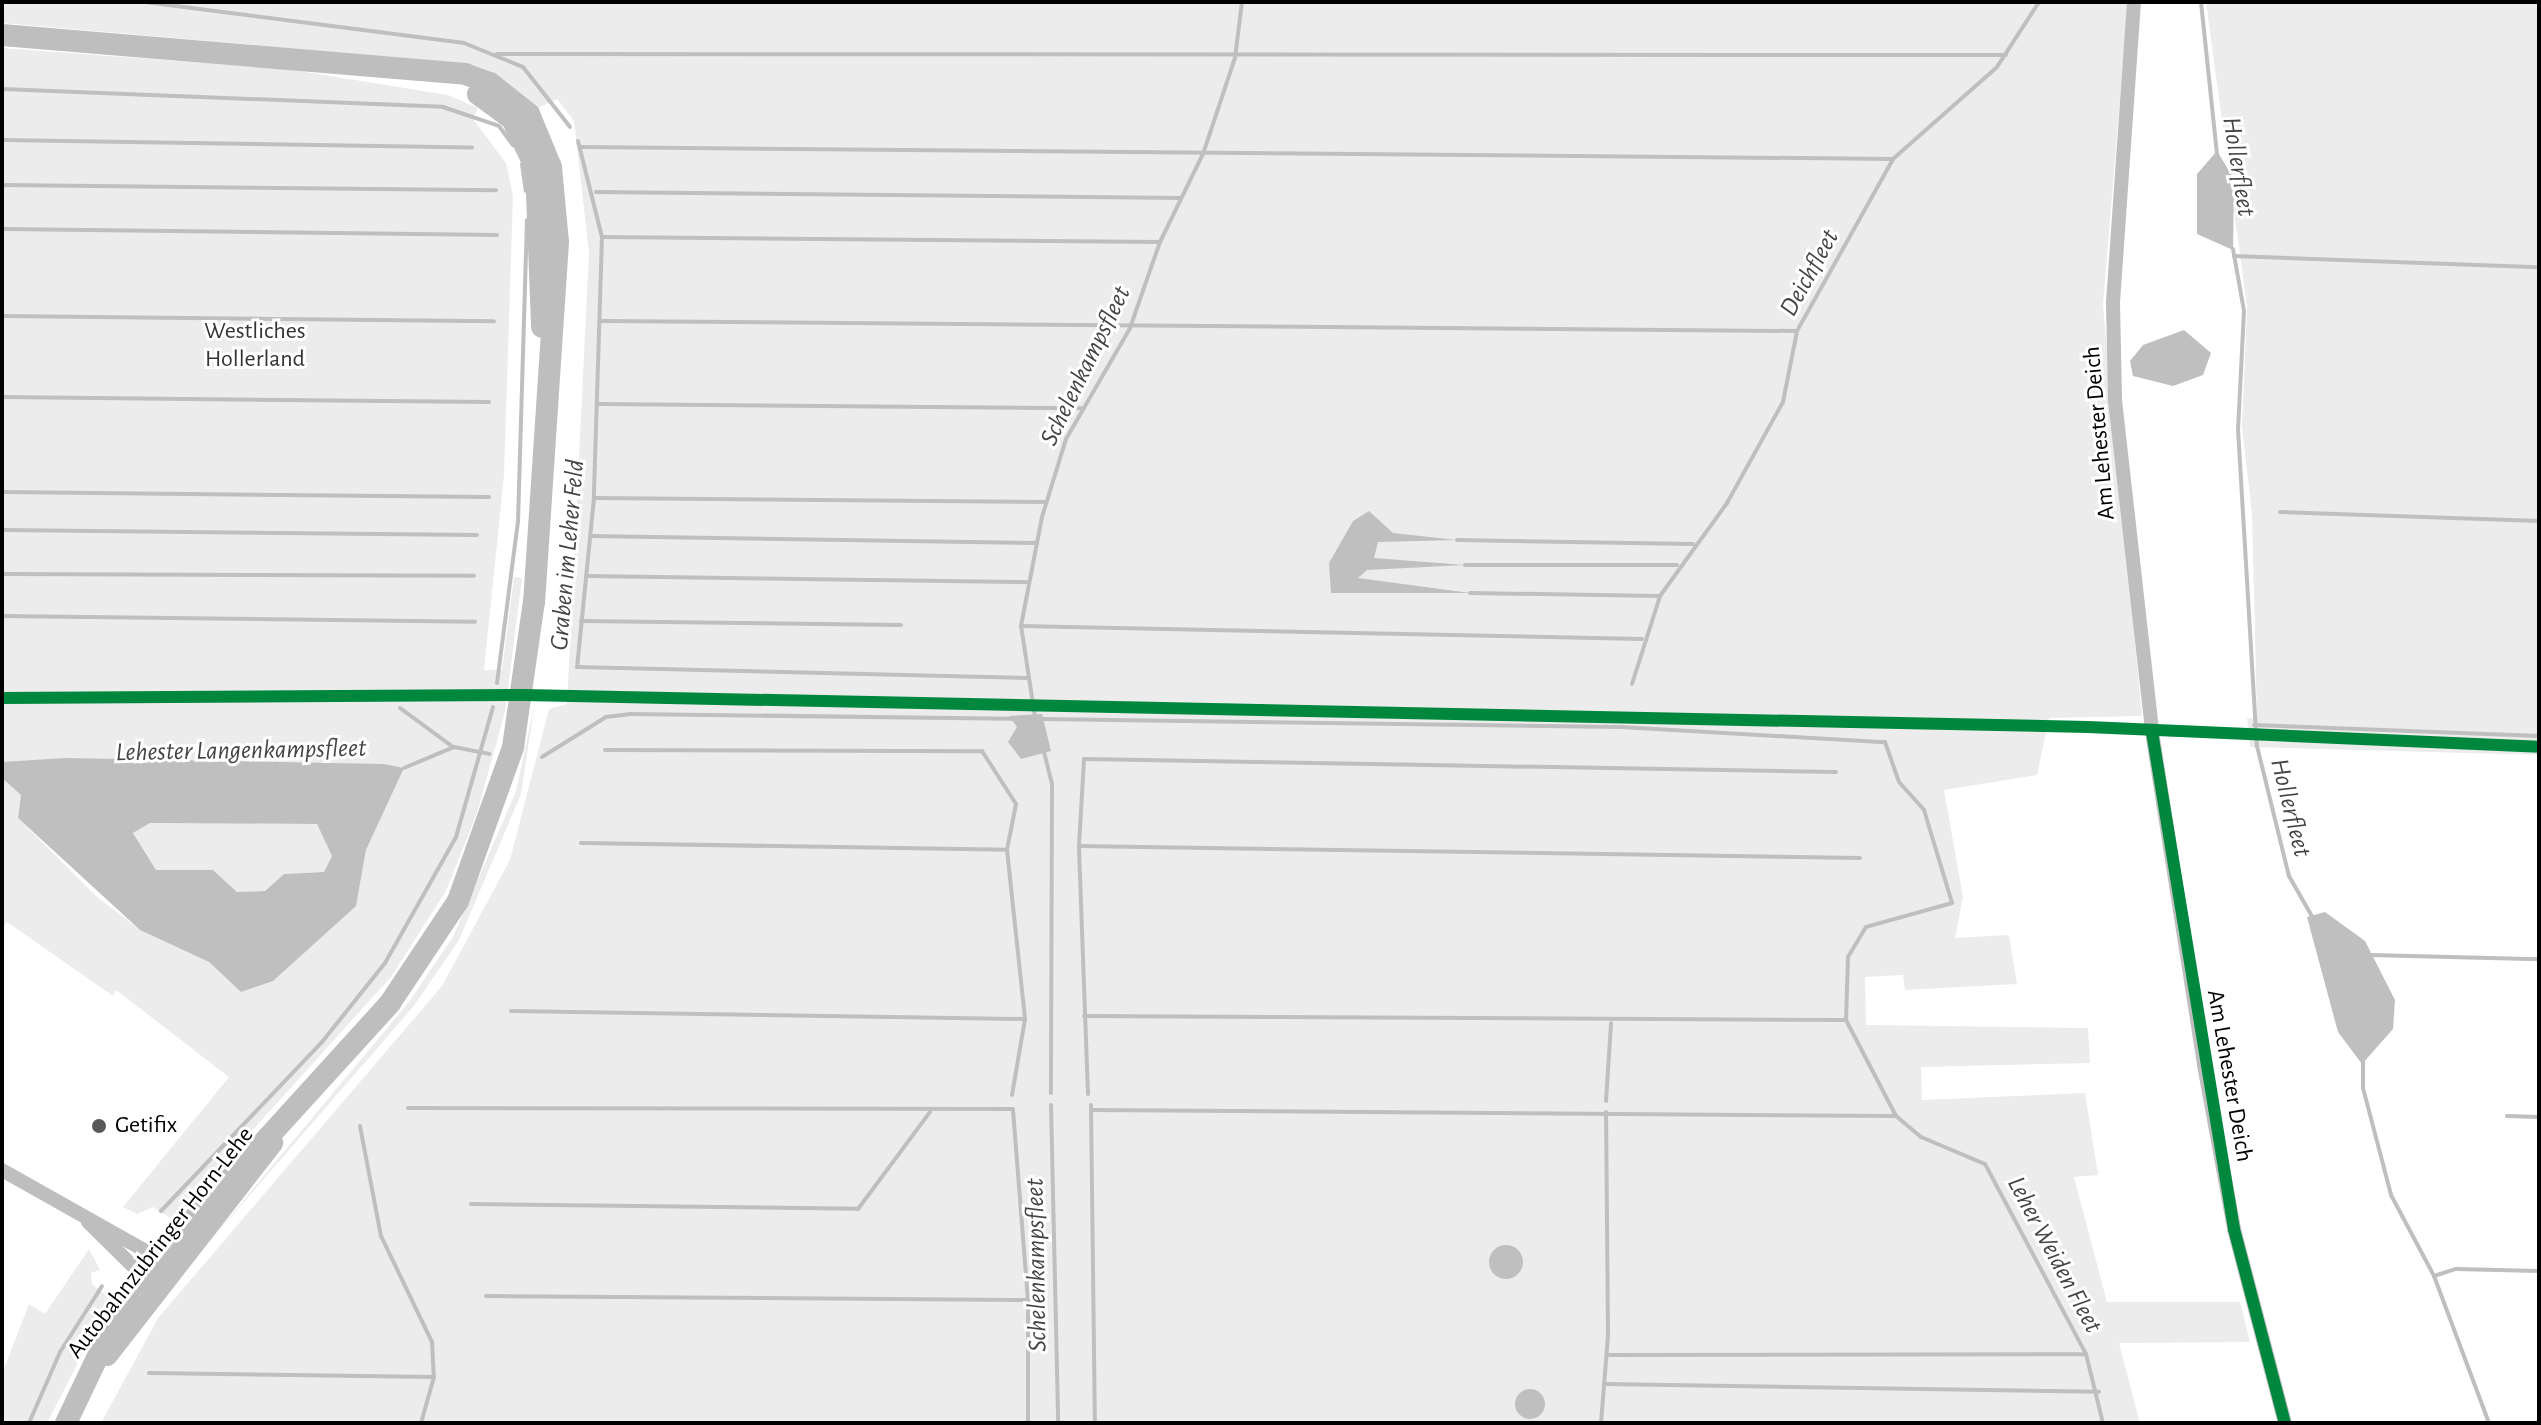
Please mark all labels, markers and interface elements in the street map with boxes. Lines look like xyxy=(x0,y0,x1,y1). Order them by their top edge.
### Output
water label: Hollerfleet xyxy=(2215,115,2261,219)
water label: Deichfleet xyxy=(1774,224,1846,322)
water label: Schelenkampsfleet xyxy=(1034,281,1138,451)
park label: Westliches Hollerland xyxy=(204,318,306,374)
street label: Am Lehester Deich xyxy=(2078,345,2122,521)
water label: Graben im Leher Feld xyxy=(544,458,592,652)
water label: Lehester Langenkampsfleet xyxy=(115,733,367,769)
water label: Hollerfleet xyxy=(2263,756,2317,860)
street label: Am Lehester Deich xyxy=(2200,988,2258,1164)
place label: Getifix xyxy=(115,1112,177,1140)
marker: Getifix xyxy=(90,1117,108,1135)
street label: Autobahnzubringer Horn-Lehe xyxy=(62,1121,260,1365)
water label: Leher Weiden Fleet xyxy=(2000,1171,2108,1339)
water label: Schelenkampsfleet xyxy=(1020,1178,1054,1352)

